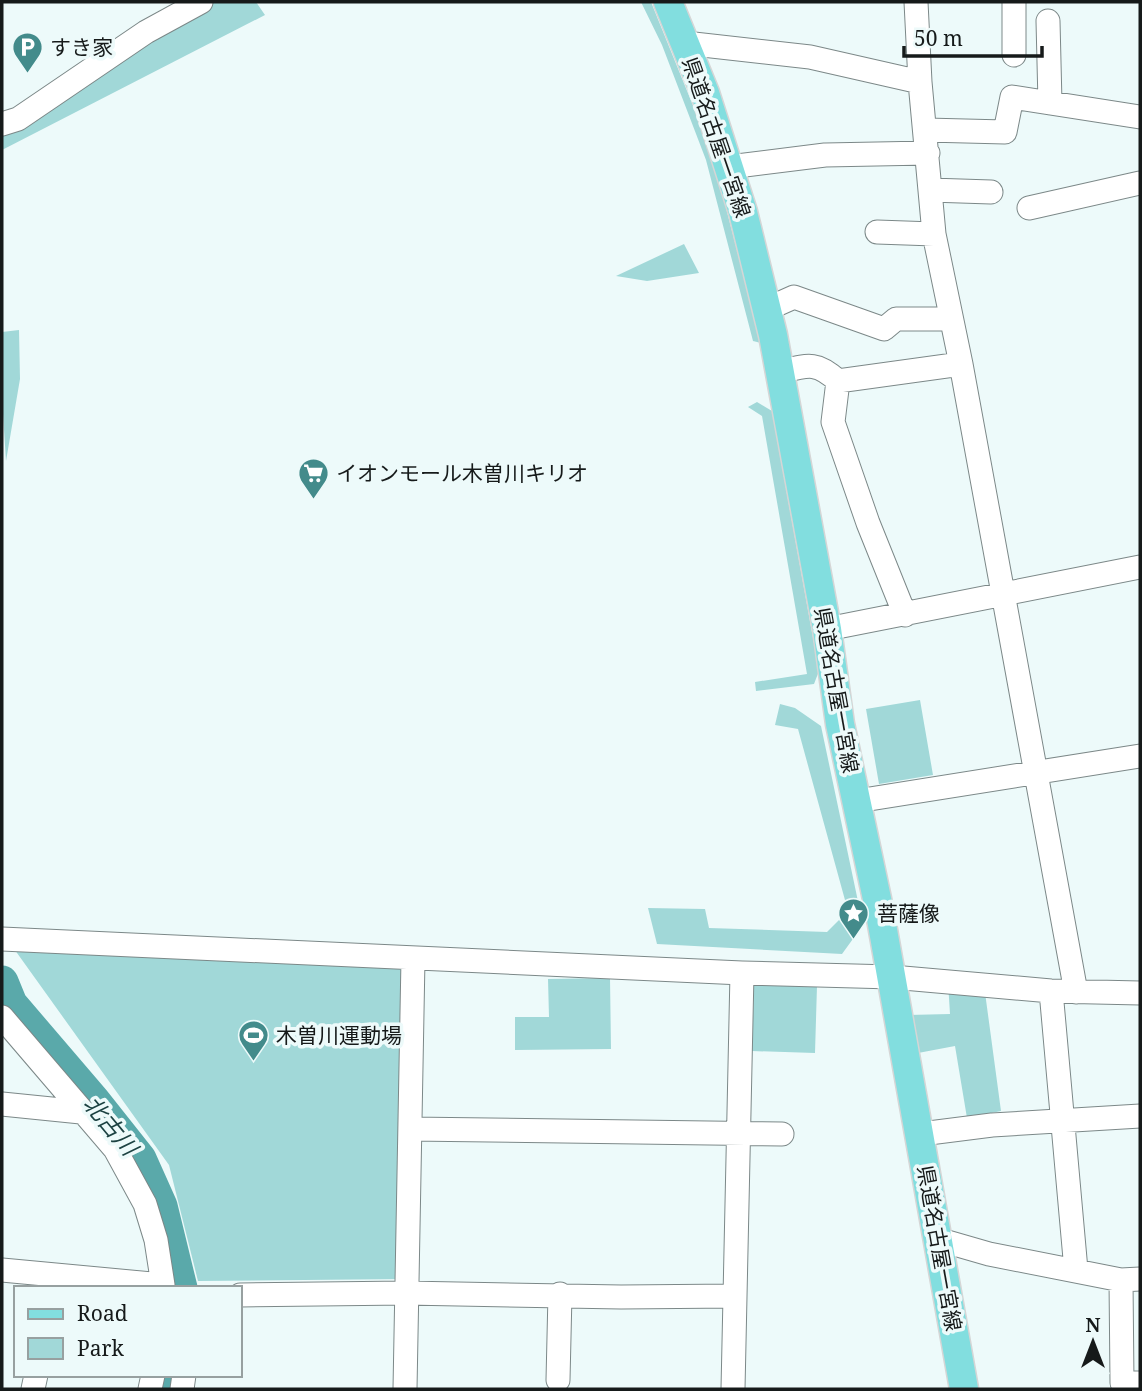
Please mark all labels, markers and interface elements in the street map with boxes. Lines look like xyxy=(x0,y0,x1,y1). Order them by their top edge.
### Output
scale bar xyxy=(904,14,1042,58)
text: 50 m xyxy=(914,24,963,52)
parking icon: すき家 xyxy=(10,30,44,74)
place label: すき家 xyxy=(50,33,113,61)
street label: 県道名古屋一宮線 xyxy=(676,53,758,221)
supermarket icon: イオンモール木曽川キリオ xyxy=(296,456,330,500)
place label: イオンモール木曽川キリオ xyxy=(336,459,588,487)
street label: 県道名古屋一宮線 xyxy=(809,605,865,775)
place icon: 菩薩像 xyxy=(837,896,871,940)
place label: 菩薩像 xyxy=(877,899,940,927)
sports icon: 木曽川運動場 xyxy=(236,1018,270,1062)
place label: 木曽川運動場 xyxy=(276,1021,402,1049)
water label: 北古川 xyxy=(77,1088,147,1164)
street label: 県道名古屋一宮線 xyxy=(912,1163,968,1333)
legend xyxy=(14,1286,242,1377)
text: Road xyxy=(77,1299,128,1327)
north arrow xyxy=(1058,1307,1128,1377)
text: N xyxy=(1086,1312,1101,1338)
text: Park xyxy=(77,1334,124,1362)

